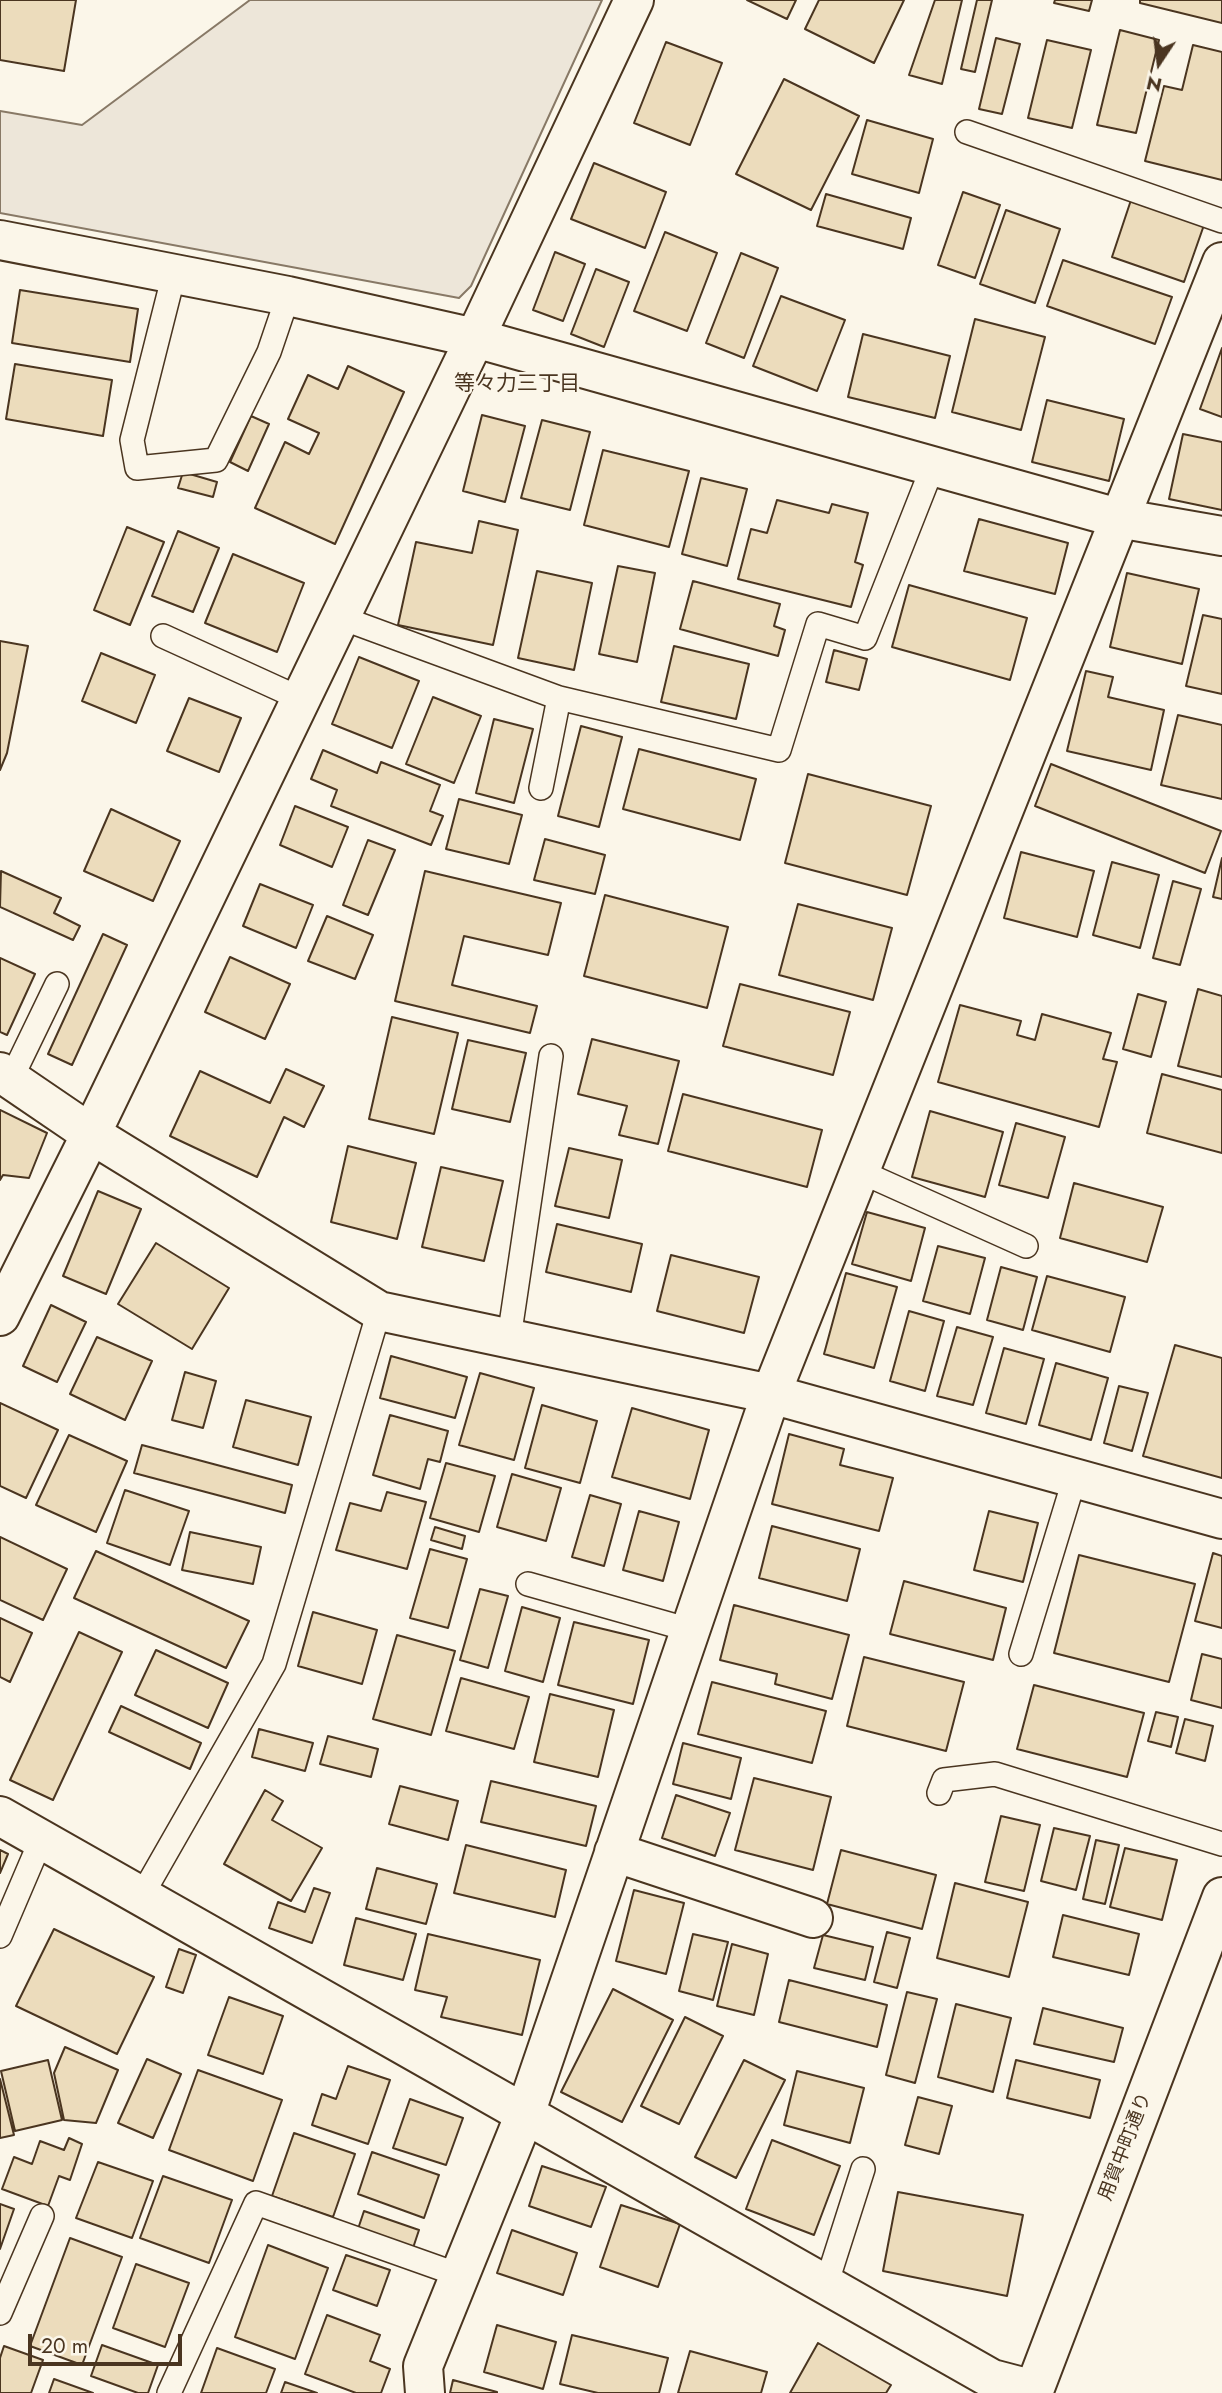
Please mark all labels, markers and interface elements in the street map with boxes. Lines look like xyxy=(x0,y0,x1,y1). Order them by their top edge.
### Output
north arrow xyxy=(1124,28,1194,98)
text: N xyxy=(1144,69,1165,99)
district label: 等々力三丁目 xyxy=(454,372,580,398)
street label: 用賀中町通り xyxy=(1095,2090,1157,2204)
scale bar xyxy=(32,2320,186,2364)
text: 20 m xyxy=(41,2331,88,2361)

